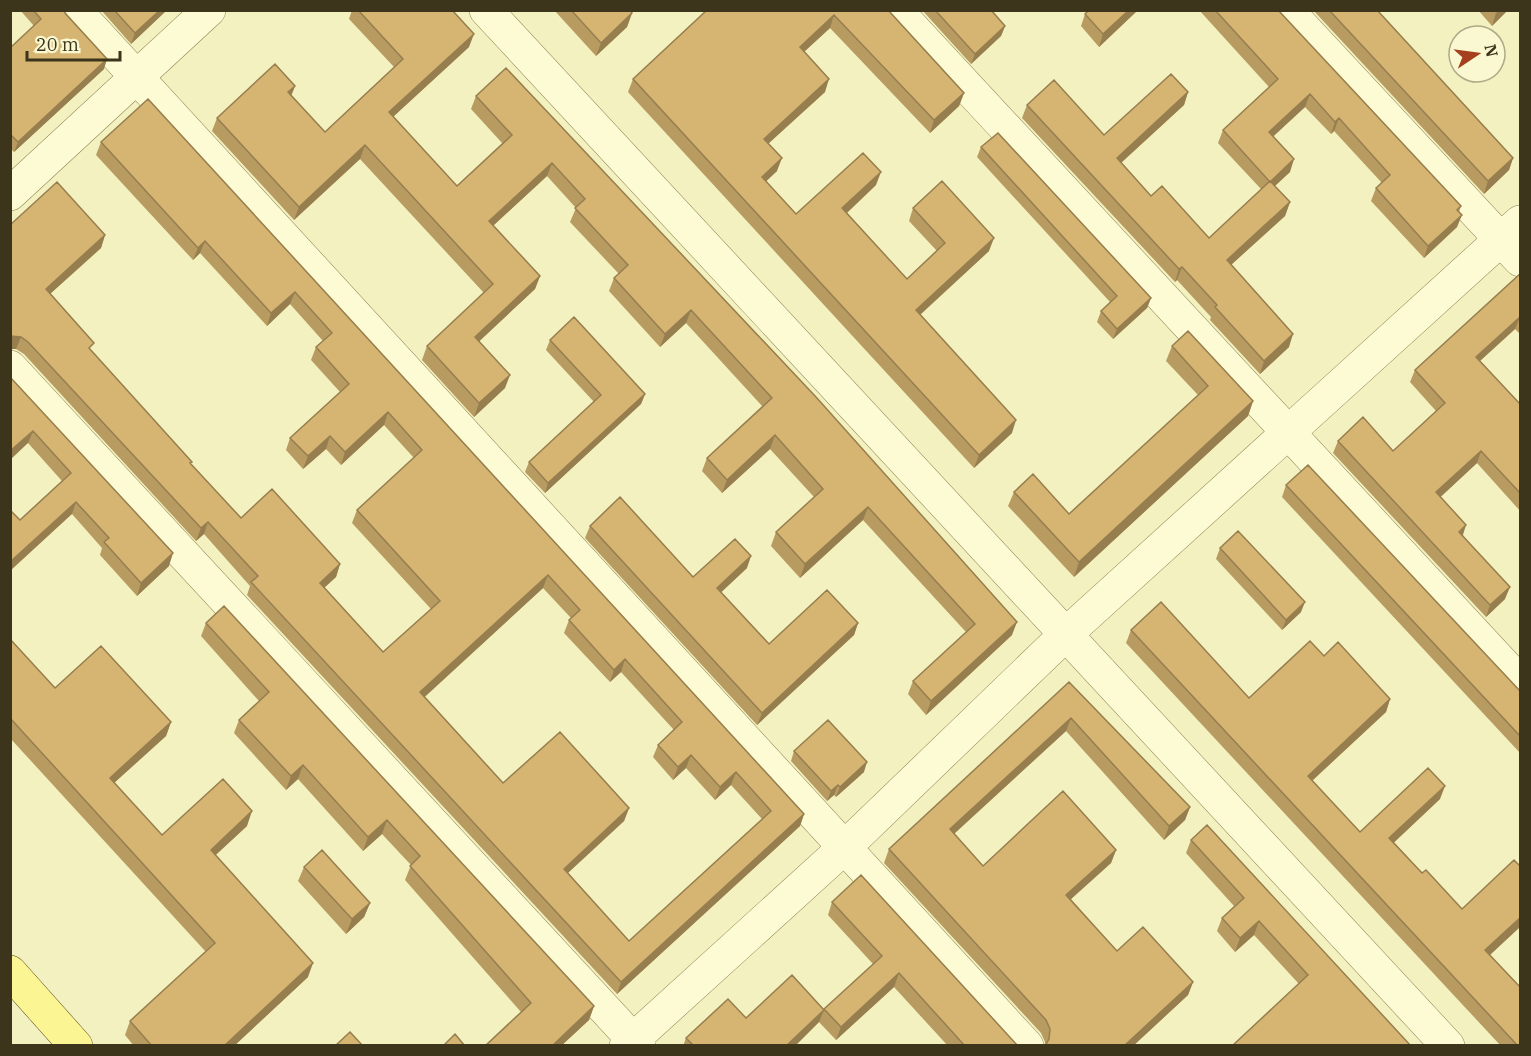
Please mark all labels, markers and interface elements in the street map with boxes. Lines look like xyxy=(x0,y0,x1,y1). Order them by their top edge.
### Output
scale bar xyxy=(27,24,120,62)
north arrow xyxy=(1447,24,1507,84)
text: 20 m xyxy=(36,33,79,56)
text: N xyxy=(1480,42,1503,59)

